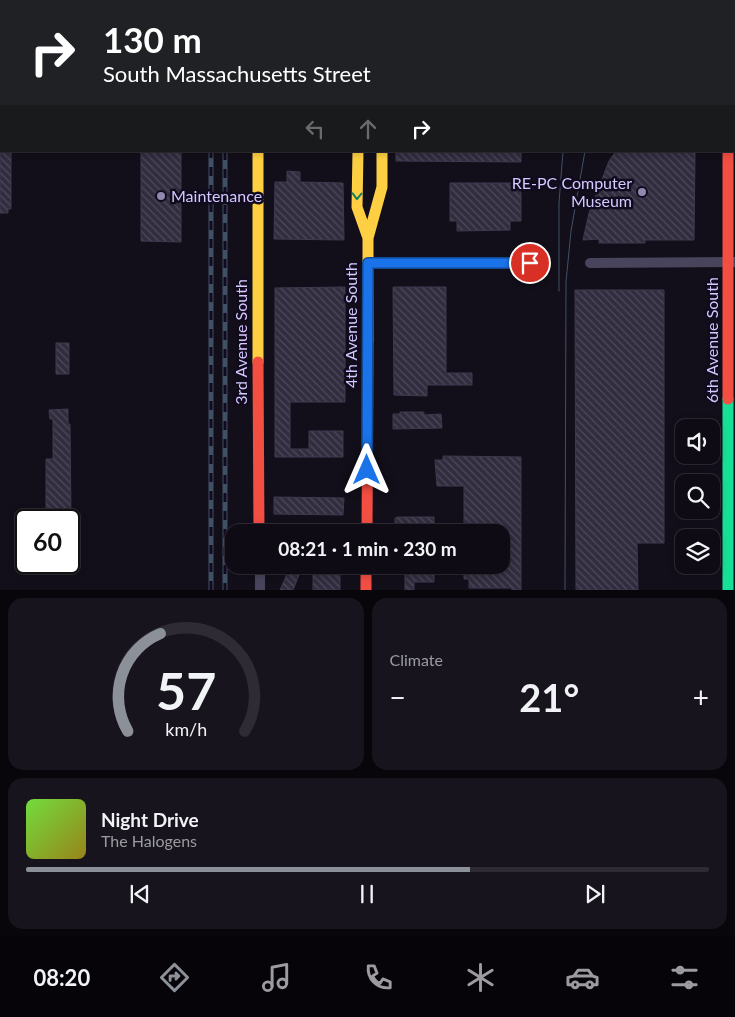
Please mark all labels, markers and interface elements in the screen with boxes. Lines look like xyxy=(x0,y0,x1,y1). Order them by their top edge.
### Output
text: 130 m xyxy=(103,18,202,60)
icon: right xyxy=(20,20,85,85)
text: South Massachusetts Street xyxy=(103,60,371,87)
icon: left xyxy=(301,115,329,143)
icon: ahead xyxy=(354,115,382,143)
icon: right xyxy=(407,115,435,143)
place label: RE-PC Computer Museum xyxy=(512,173,632,210)
place label: Maintenance xyxy=(171,186,262,205)
marker: RE-PC Computer Museum xyxy=(636,186,648,198)
marker: Maintenance xyxy=(155,190,167,202)
one-way arrow xyxy=(352,192,362,200)
pin xyxy=(509,242,551,284)
icon: arrive xyxy=(516,249,544,277)
street label: 4th Avenue South xyxy=(341,262,360,388)
street label: 6th Avenue South xyxy=(702,277,721,403)
street label: 3rd Avenue South xyxy=(231,279,250,405)
map controls xyxy=(675,419,720,574)
button: sound xyxy=(675,419,720,464)
position arrow xyxy=(340,443,392,495)
button: search xyxy=(675,474,720,519)
speed limit sign: 60 xyxy=(15,509,80,574)
button: layers xyxy=(675,529,720,574)
text: 08:21 · 1 min · 230 m xyxy=(278,537,457,560)
text: Climate xyxy=(390,650,443,669)
text: 57 xyxy=(156,659,216,721)
text: 21° xyxy=(519,674,579,720)
text: − xyxy=(390,680,406,714)
text: + xyxy=(693,680,709,714)
text: km/h xyxy=(165,718,207,740)
text: Night Drive xyxy=(101,808,199,831)
text: The Halogens xyxy=(101,831,197,850)
icon: previous xyxy=(126,880,154,908)
icon: pause xyxy=(353,880,381,908)
icon: next xyxy=(581,880,609,908)
icon: directions xyxy=(157,960,192,995)
icon: music xyxy=(259,960,294,995)
icon: phone xyxy=(361,960,396,995)
icon: climate xyxy=(463,960,498,995)
icon: car xyxy=(565,960,600,995)
icon: filters xyxy=(667,960,702,995)
text: 08:20 xyxy=(33,964,90,991)

